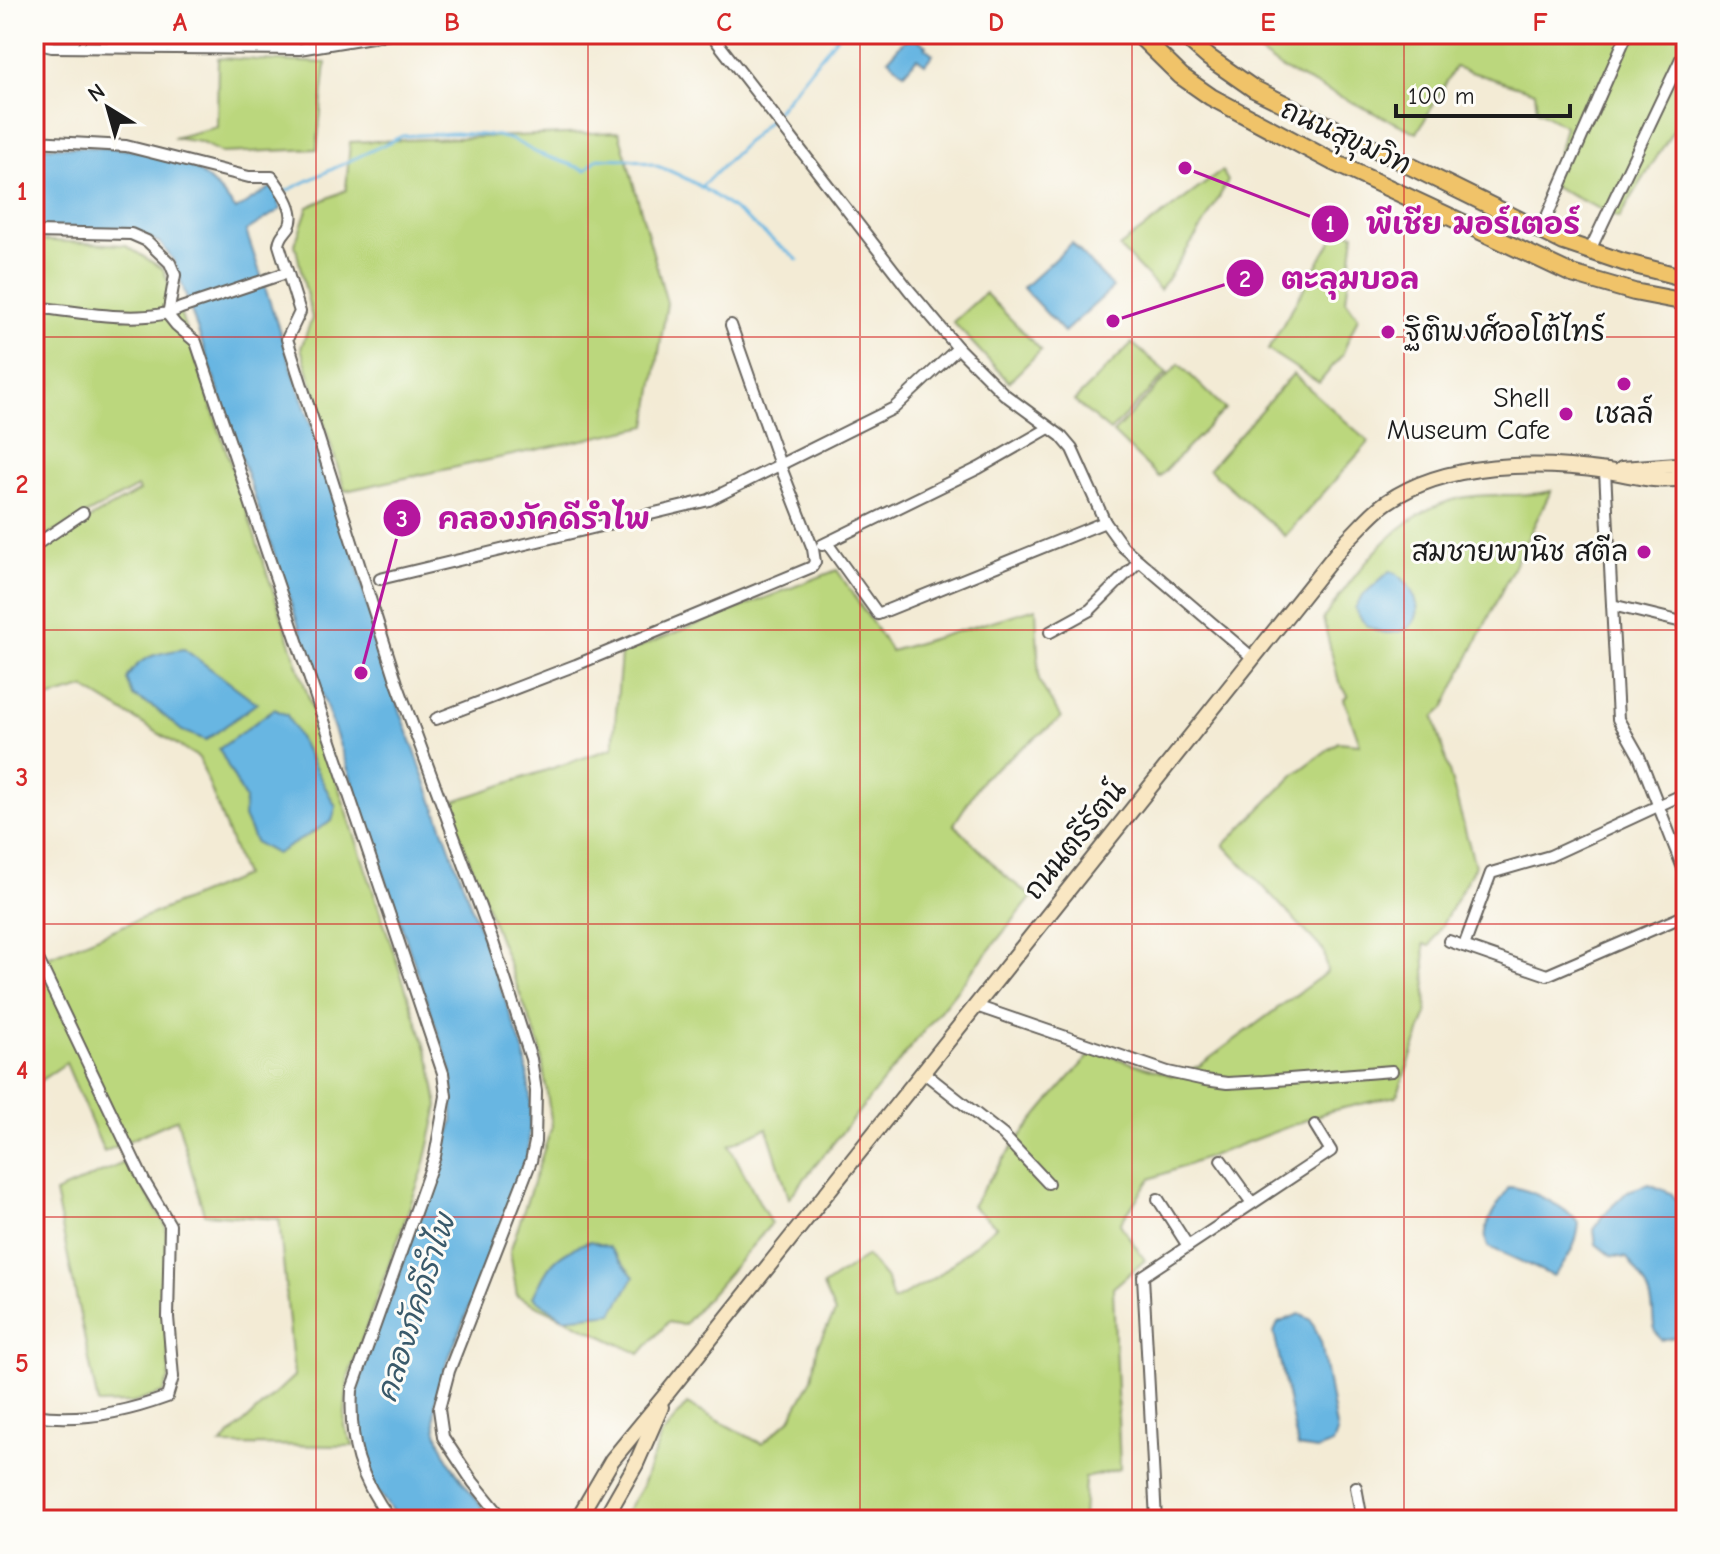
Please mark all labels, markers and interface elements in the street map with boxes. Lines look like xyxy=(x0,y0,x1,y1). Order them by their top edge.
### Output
text: A xyxy=(173,8,188,38)
text: B xyxy=(444,8,460,38)
text: C xyxy=(716,8,732,38)
text: D xyxy=(988,8,1004,38)
text: E xyxy=(1260,8,1276,38)
text: F xyxy=(1532,8,1548,38)
north arrow xyxy=(68,68,148,148)
scale bar xyxy=(1396,68,1570,118)
text: N xyxy=(83,78,110,108)
text: 100 m xyxy=(1408,82,1475,110)
street label: ถนนสุขุมวิท xyxy=(1274,92,1417,185)
text: 1 xyxy=(17,177,27,207)
callout: พีเชีย มอร์เตอร์ xyxy=(1310,197,1597,251)
text: พีเชีย มอร์เตอร์ xyxy=(1366,205,1581,242)
text: 1 xyxy=(1325,210,1335,238)
callout: ตะลุมบอล xyxy=(1225,251,1435,305)
text: ตะลุมบอล xyxy=(1281,262,1419,300)
text: 2 xyxy=(1239,265,1251,293)
place label: ฐิติพงศ์ออโต้ไทร์ xyxy=(1404,312,1605,351)
marker: ฐิติพงศ์ออโต้ไทร์ xyxy=(1379,323,1397,341)
marker: เชลล์ xyxy=(1615,375,1633,393)
place label: Shell Museum Cafe xyxy=(1387,382,1550,446)
place label: เชลล์ xyxy=(1595,394,1653,430)
marker: Shell Museum Cafe xyxy=(1557,405,1575,423)
text: 2 xyxy=(16,470,28,500)
callout: คลองภัคดีรำไพ xyxy=(382,491,666,545)
text: คลองภัคดีรำไพ xyxy=(438,499,650,537)
text: 3 xyxy=(396,505,408,533)
place label: สมชายพานิช สตีล xyxy=(1412,534,1628,568)
marker: สมชายพานิช สตีล xyxy=(1635,543,1653,561)
text: 3 xyxy=(16,763,28,793)
street label: ถนนตรีรัตน์ xyxy=(1014,772,1133,906)
text: 4 xyxy=(16,1056,28,1086)
water label: คลองภัคดีรำไพ xyxy=(366,1206,464,1406)
text: 5 xyxy=(15,1349,29,1379)

